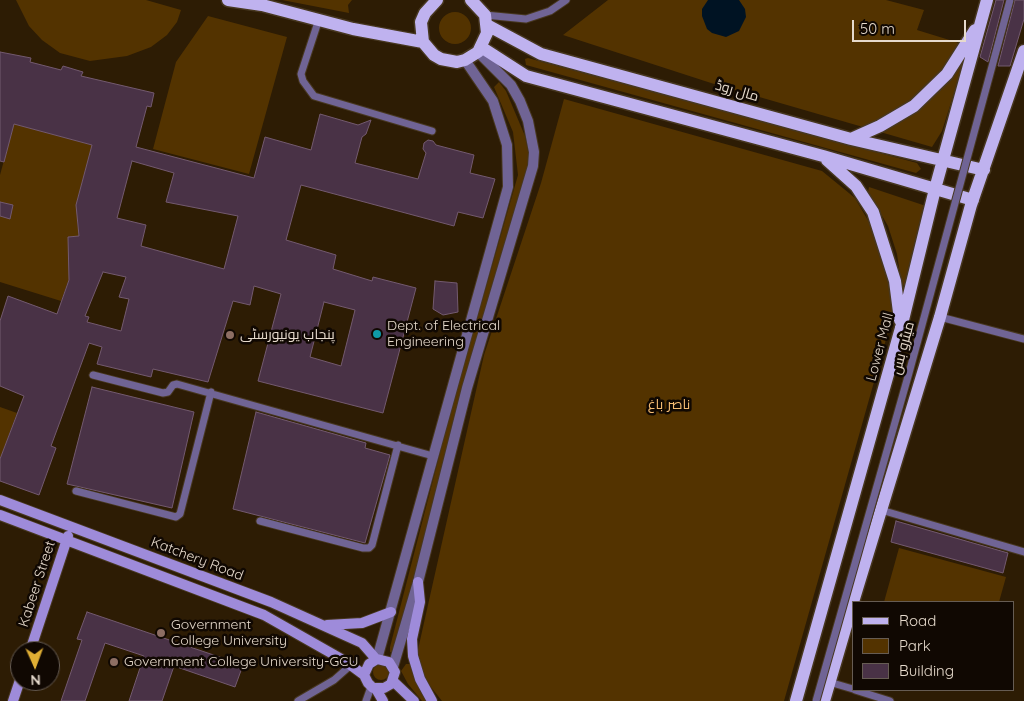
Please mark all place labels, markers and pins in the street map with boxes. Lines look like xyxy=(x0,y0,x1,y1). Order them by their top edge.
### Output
place label: Dept. of Electrical Engineering xyxy=(387,318,500,351)
place label: پنجاب یونیورسٹی xyxy=(240,327,335,343)
marker: Dept. of Electrical Engineering xyxy=(371,328,383,340)
marker: پنجاب یونیورسٹی xyxy=(224,329,236,341)
place label: Government College University xyxy=(171,617,287,650)
marker: Government College University xyxy=(155,627,167,639)
place label: Government College University-GCU xyxy=(124,654,358,670)
marker: Government College University-GCU xyxy=(108,656,120,668)

